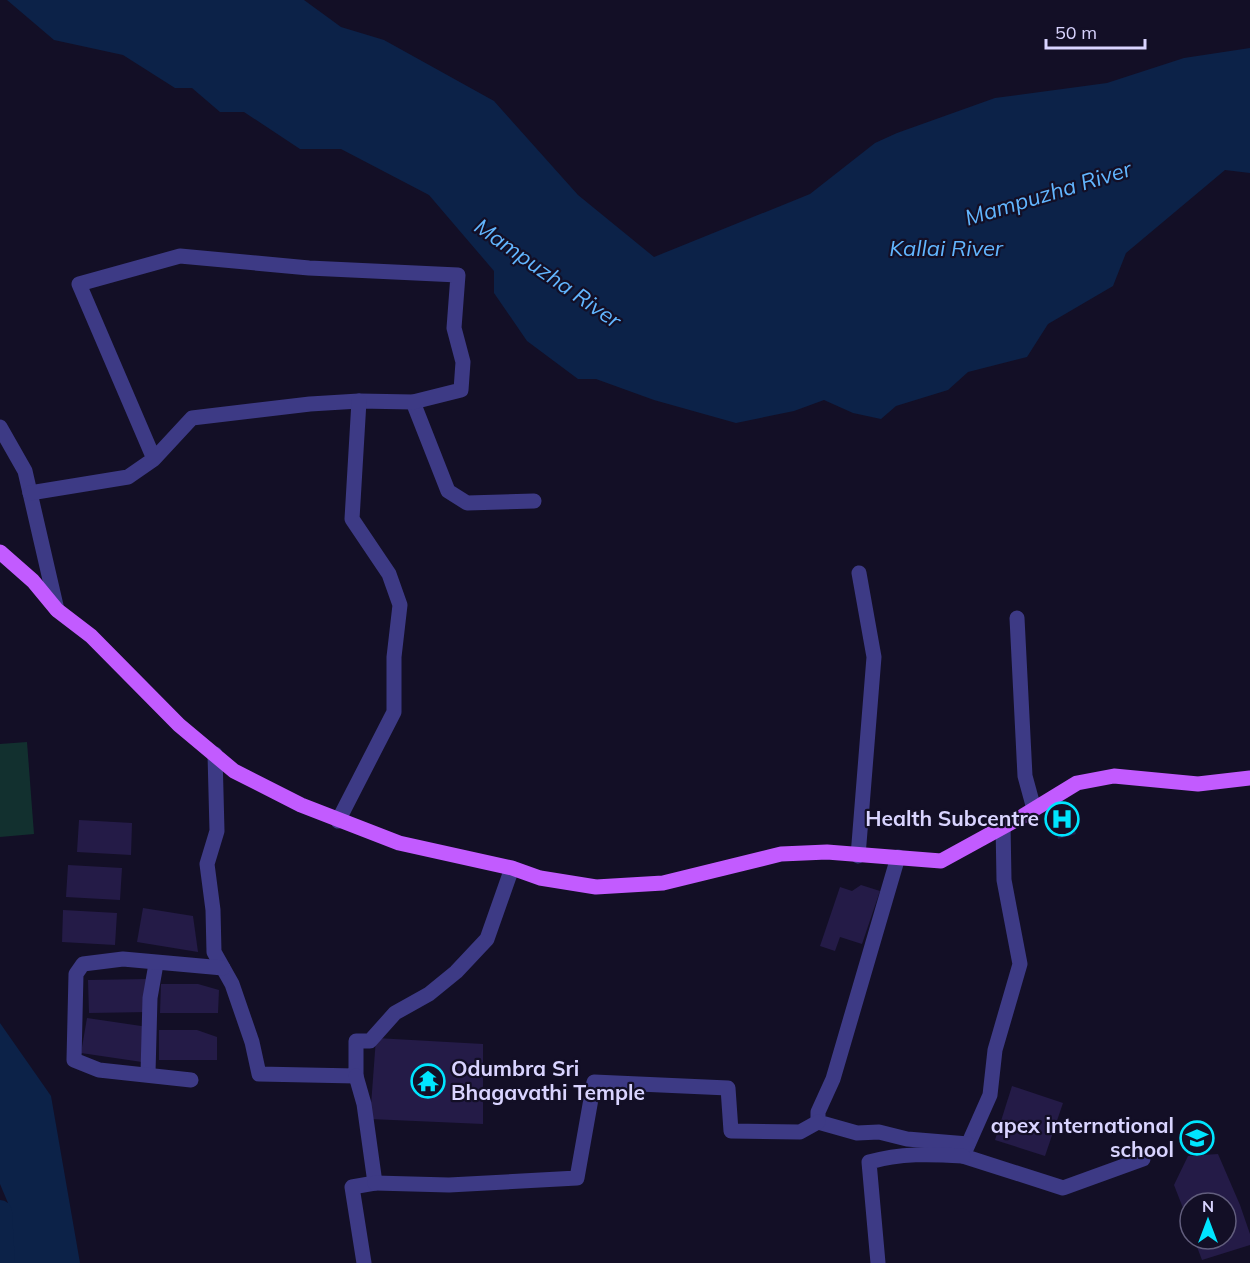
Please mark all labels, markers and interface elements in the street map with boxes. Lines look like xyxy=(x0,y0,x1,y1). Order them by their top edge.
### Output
scale bar xyxy=(1046,12,1145,50)
text: 50 m xyxy=(1055,21,1097,44)
water label: Mampuzha River xyxy=(961,154,1136,232)
water label: Mampuzha River xyxy=(469,212,627,335)
water label: Kallai River xyxy=(889,234,1004,262)
hospital icon: Health Subcentre xyxy=(1044,801,1080,837)
place label: Health Subcentre xyxy=(865,805,1039,831)
place label: Odumbra Sri Bhagavathi Temple xyxy=(451,1055,645,1105)
temple icon: Odumbra Sri Bhagavathi Temple xyxy=(410,1063,446,1099)
place label: apex international school xyxy=(991,1112,1174,1162)
school or university icon: apex international school xyxy=(1179,1120,1215,1156)
north arrow xyxy=(1178,1191,1238,1251)
text: N xyxy=(1202,1196,1214,1216)

